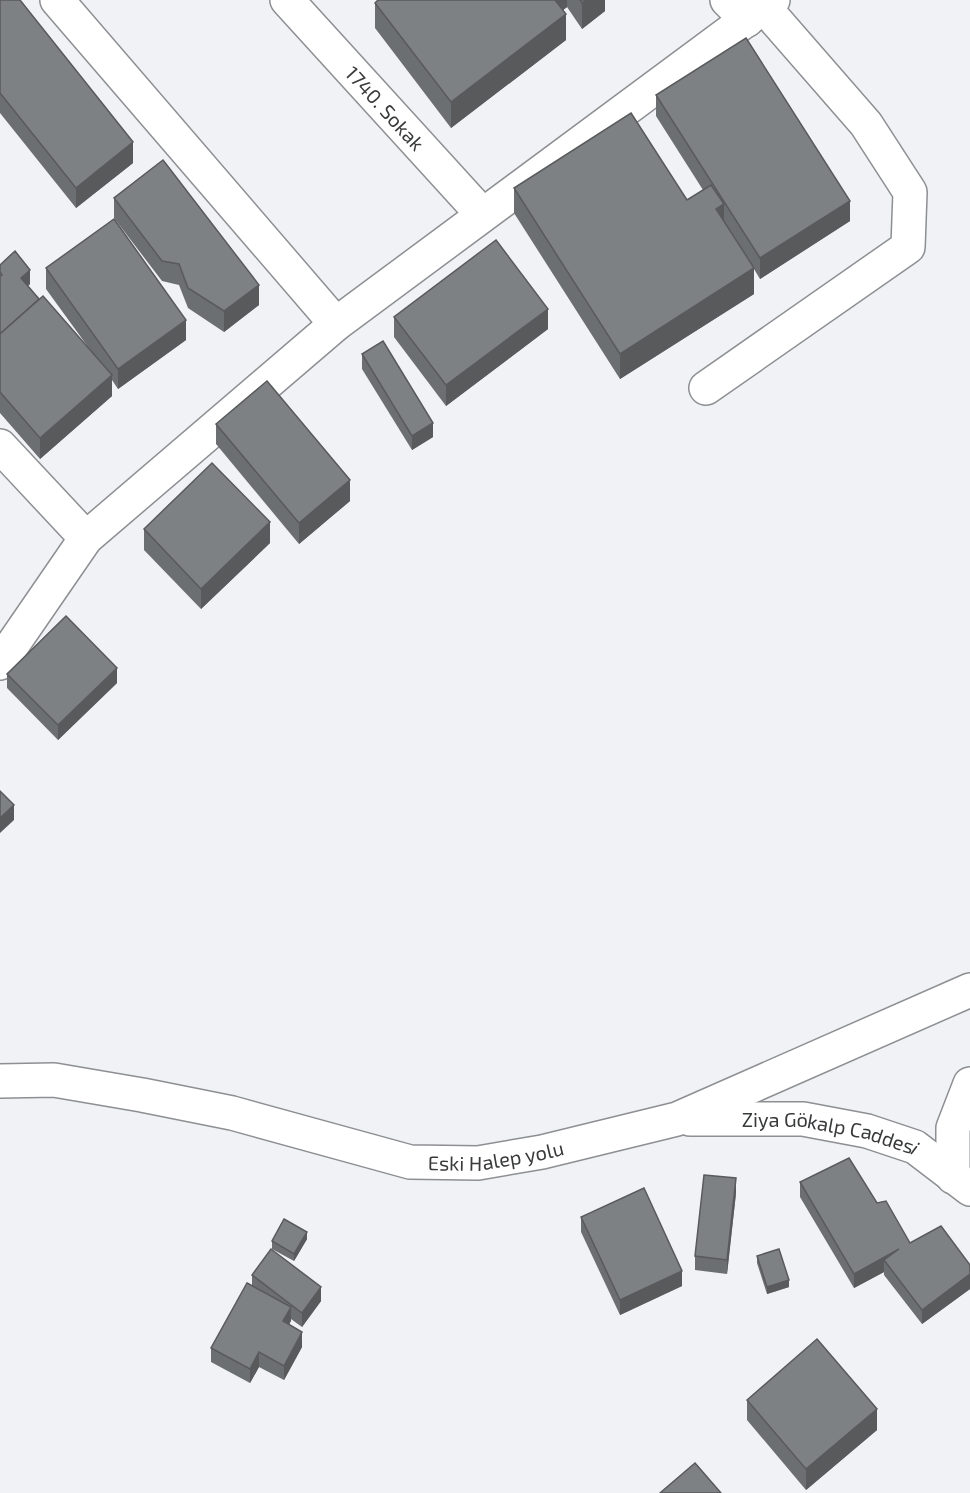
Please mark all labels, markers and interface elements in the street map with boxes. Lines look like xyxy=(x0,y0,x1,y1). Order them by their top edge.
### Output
street label: 1740. Sokak xyxy=(341,61,430,155)
street label: Ziya Gökalp Caddesi xyxy=(742,1107,925,1159)
street label: Eski Halep yolu xyxy=(428,1135,566,1175)

